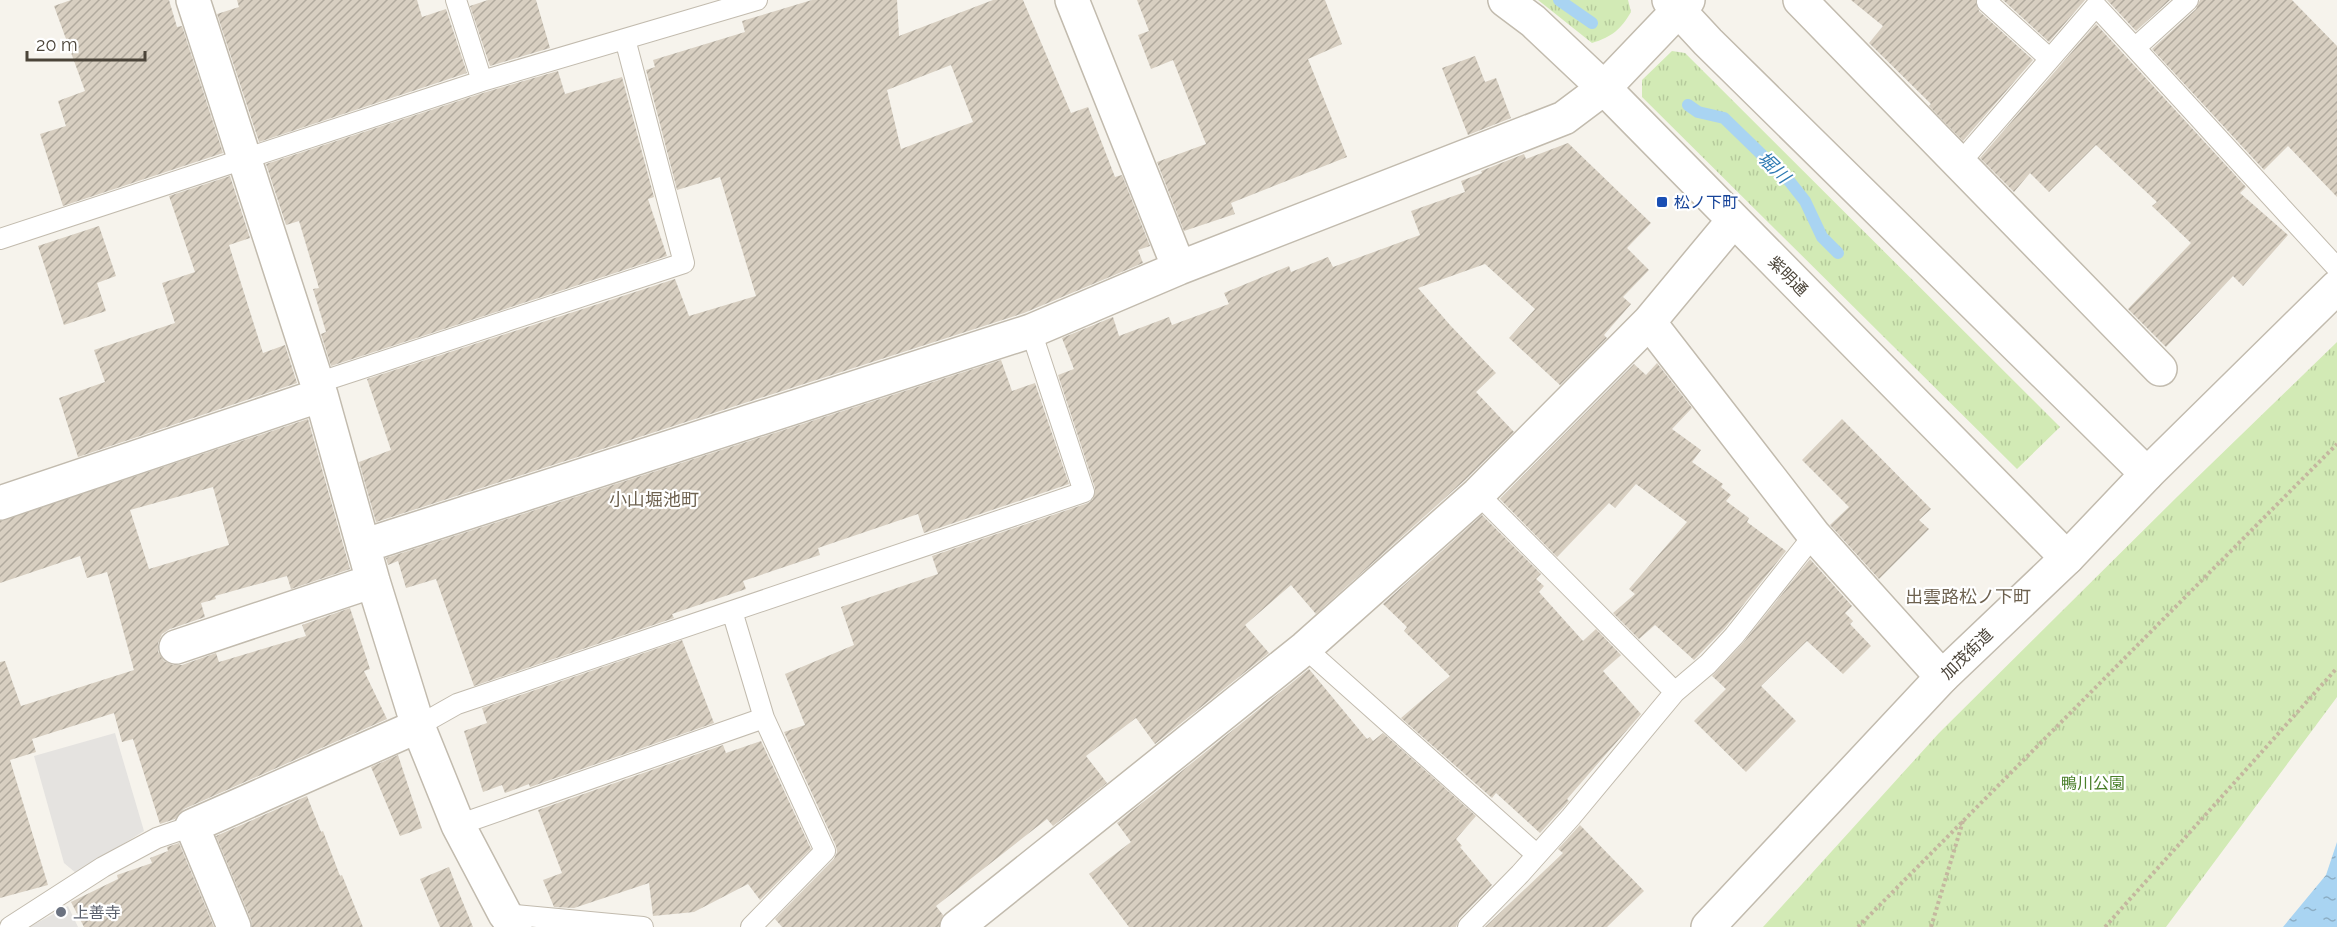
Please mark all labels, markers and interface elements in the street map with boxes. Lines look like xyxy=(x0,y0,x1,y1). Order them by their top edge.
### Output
scale bar xyxy=(27,24,146,62)
text: 20 m xyxy=(36,34,78,55)
water label: 堀川 xyxy=(1754,147,1796,188)
place label: 松ノ下町 xyxy=(1674,193,1738,212)
marker: 松ノ下町 xyxy=(1655,195,1669,209)
street label: 紫明通 xyxy=(1764,252,1812,300)
district label: 小山堀池町 xyxy=(609,489,699,510)
district label: 出雲路松ノ下町 xyxy=(1905,586,2031,607)
street label: 加茂街道 xyxy=(1937,625,1997,683)
park label: 鴨川公園 xyxy=(2061,774,2125,793)
place label: 上善寺 xyxy=(73,903,121,922)
marker: 上善寺 xyxy=(54,905,68,919)

